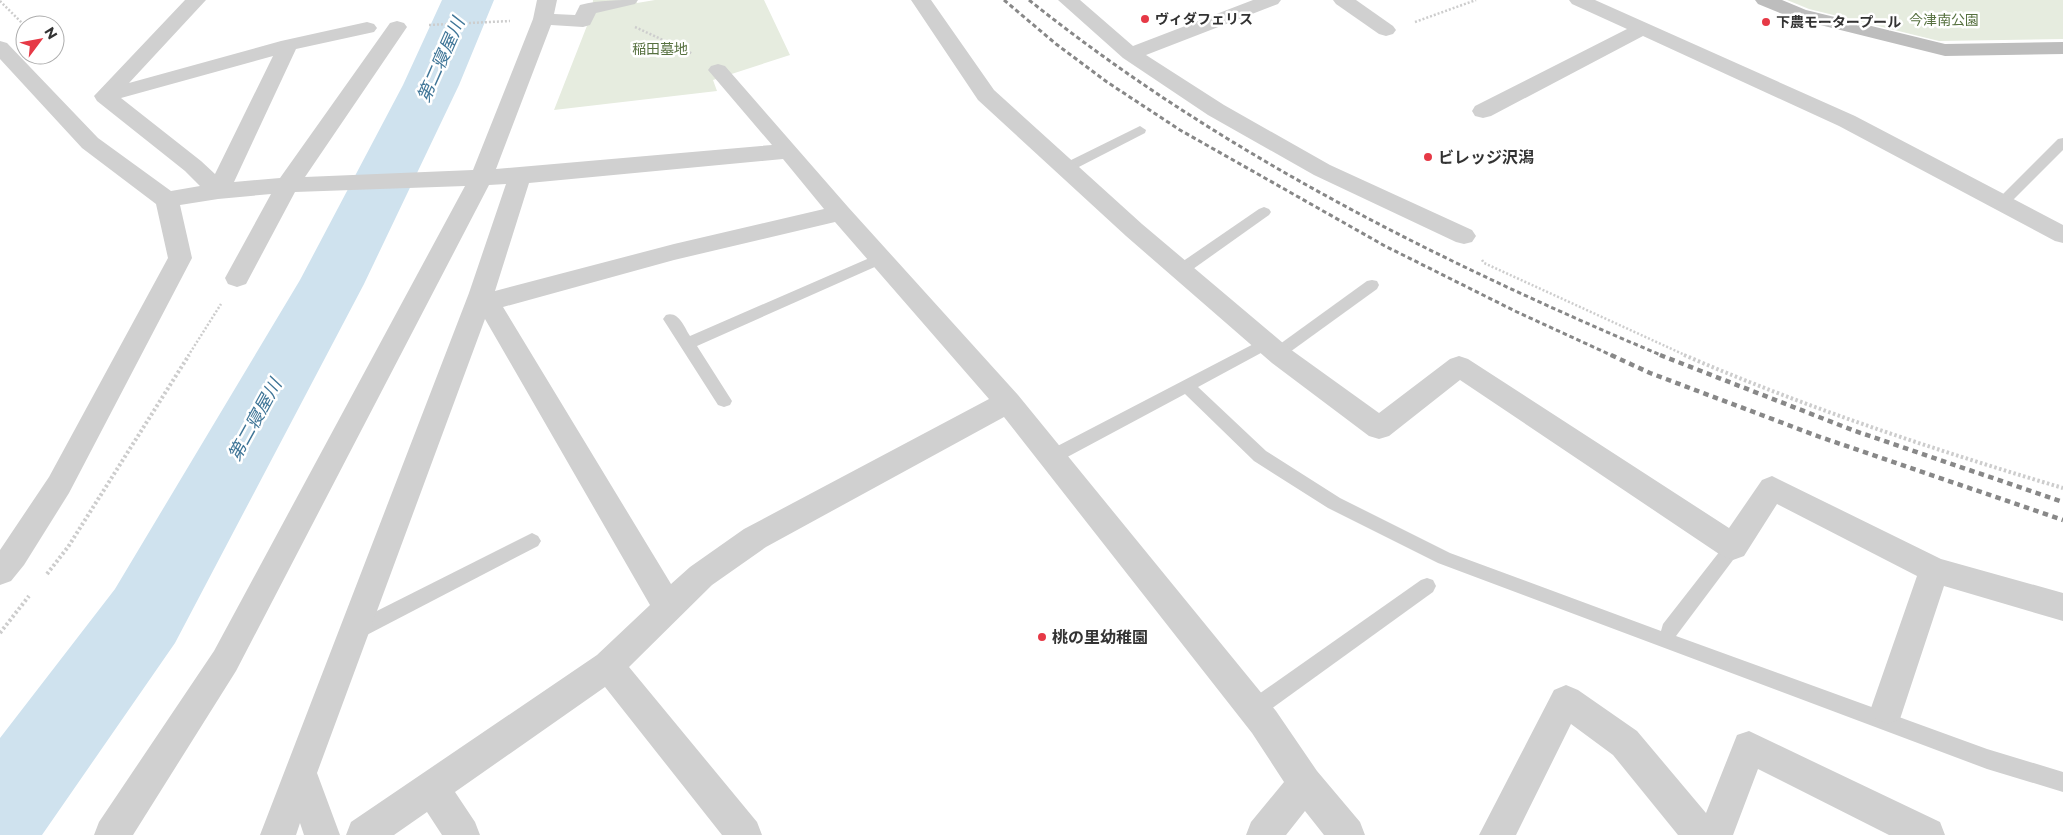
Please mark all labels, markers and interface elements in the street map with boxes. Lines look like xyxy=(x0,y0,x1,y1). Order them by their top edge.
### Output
place label: ヴィダフェリス xyxy=(1155,10,1253,28)
park label: 今津南公園 xyxy=(1909,11,1979,29)
water label: 第二寝屋川 xyxy=(413,13,470,106)
marker: ヴィダフェリス xyxy=(1139,13,1151,25)
place label: 下農モータープール xyxy=(1776,13,1901,31)
north arrow xyxy=(15,15,65,65)
marker: 下農モータープール xyxy=(1760,16,1772,28)
text: N xyxy=(40,24,62,43)
park label: 稲田墓地 xyxy=(632,40,688,58)
place label: ビレッジ沢潟 xyxy=(1438,148,1534,167)
marker: ビレッジ沢潟 xyxy=(1422,151,1434,163)
water label: 第二寝屋川 xyxy=(224,374,287,465)
place label: 桃の里幼稚園 xyxy=(1052,628,1148,647)
marker: 桃の里幼稚園 xyxy=(1036,631,1048,643)

